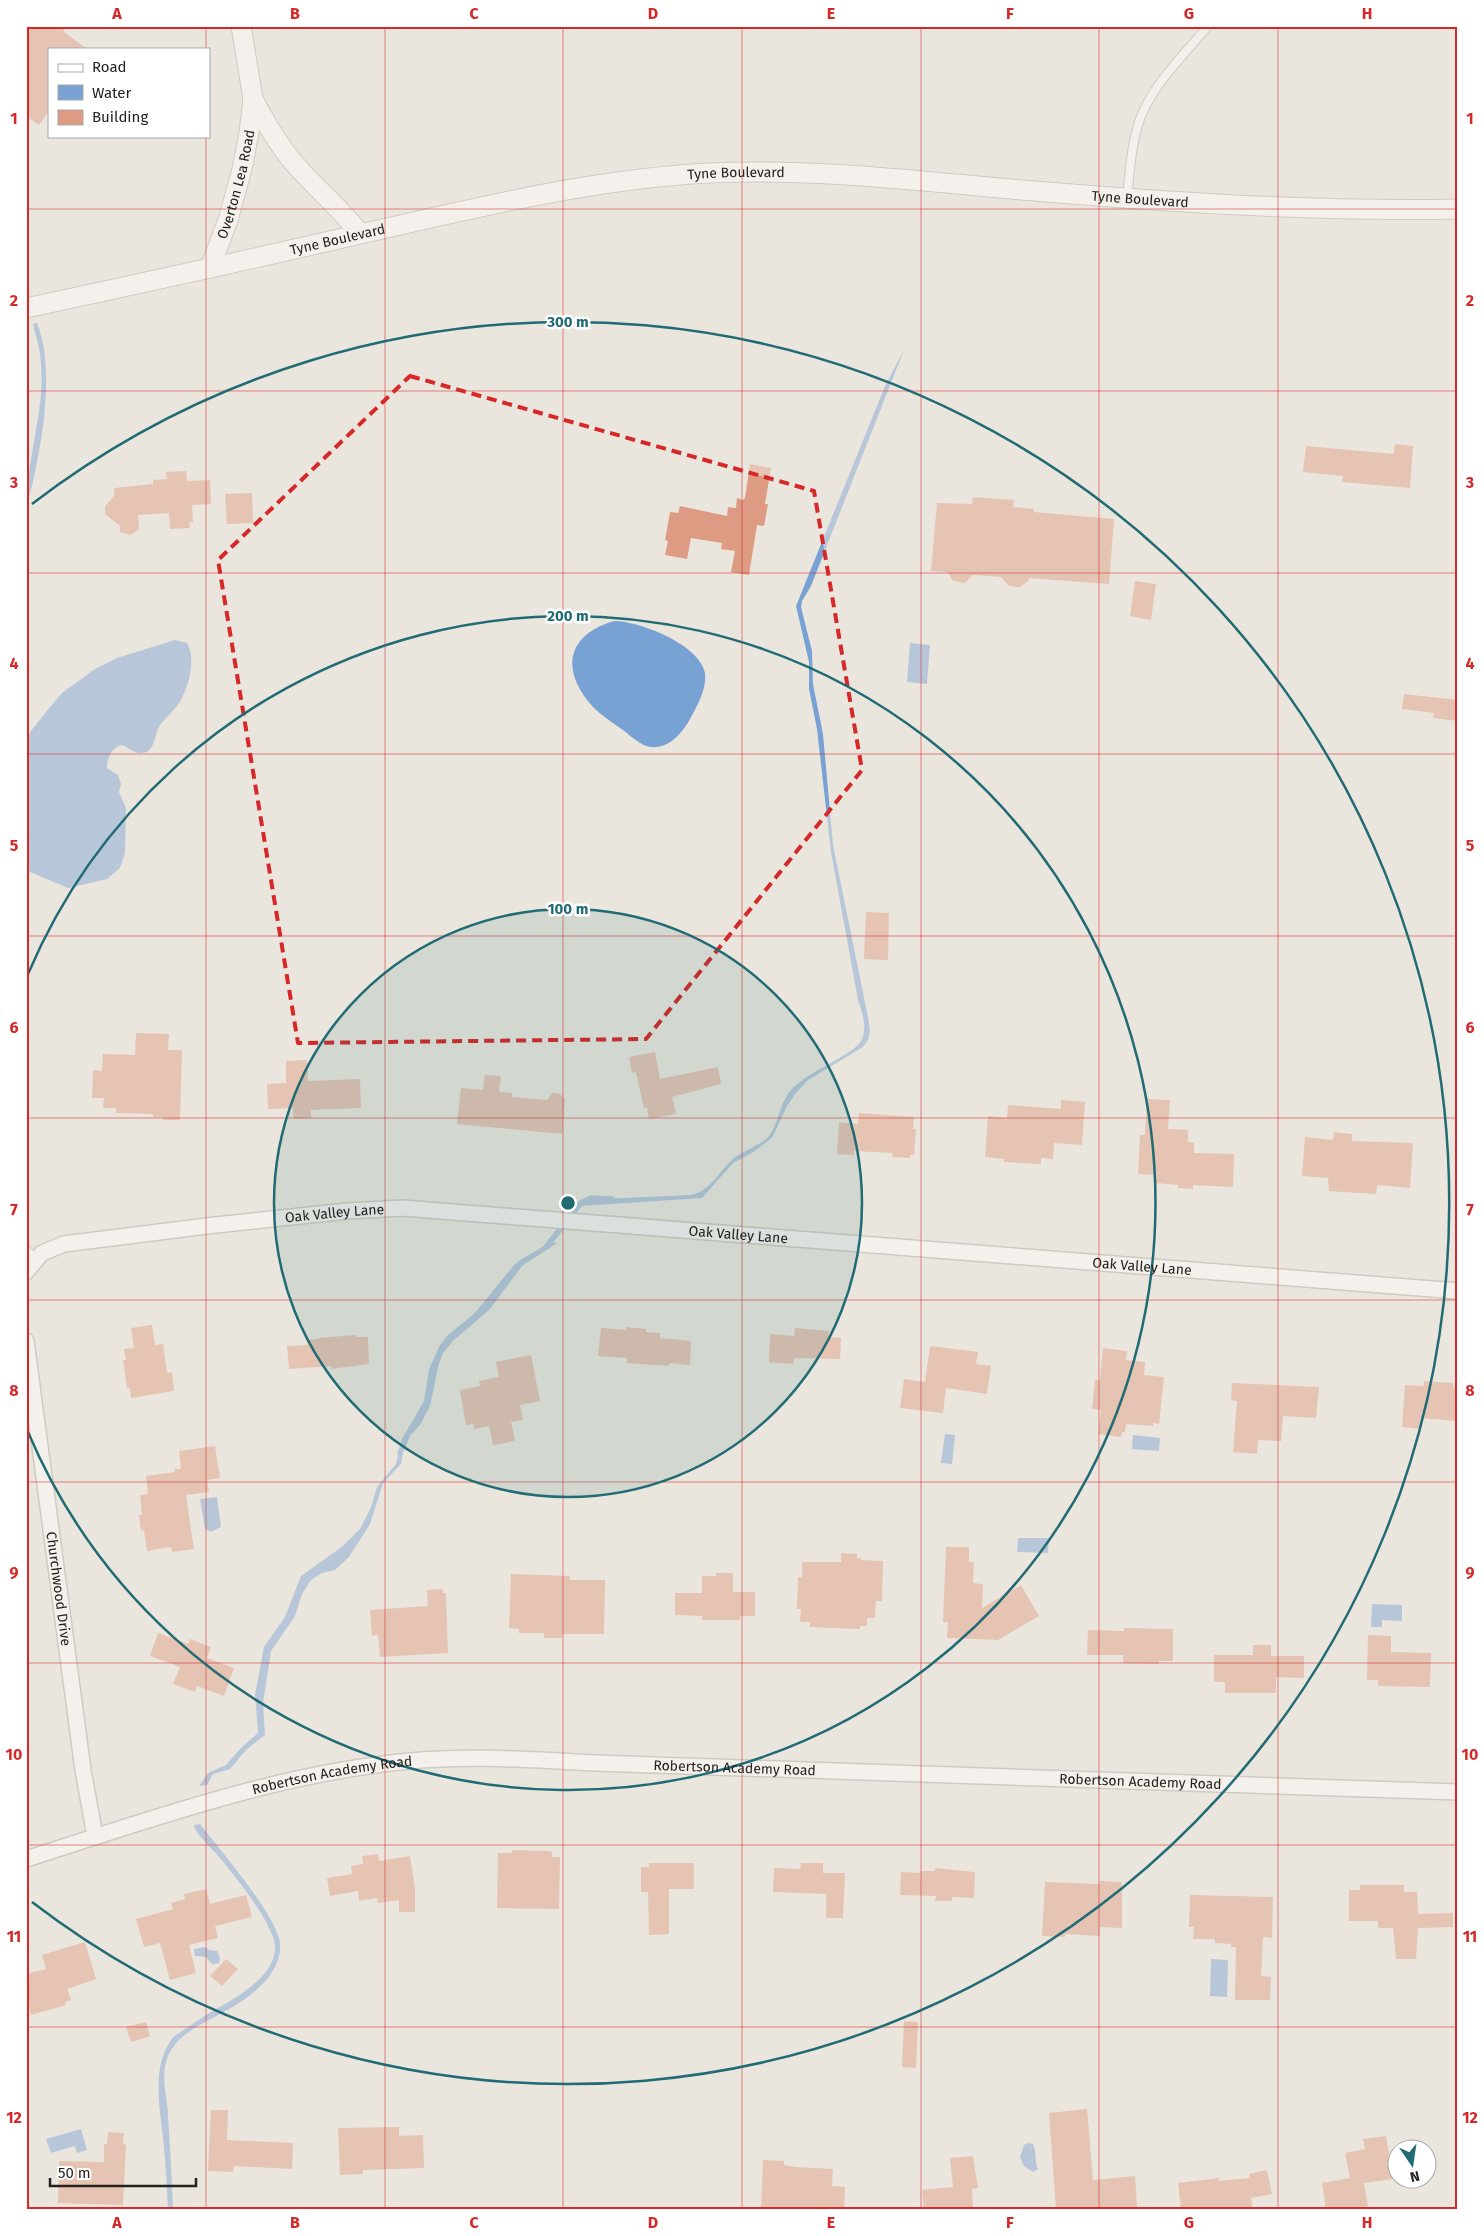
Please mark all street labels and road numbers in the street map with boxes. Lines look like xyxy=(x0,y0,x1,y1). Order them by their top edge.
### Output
street label: Overton Lea Road xyxy=(213,128,258,241)
street label: Tyne Boulevard xyxy=(687,163,785,183)
street label: Tyne Boulevard xyxy=(1091,187,1189,211)
street label: Tyne Boulevard xyxy=(288,220,387,258)
street label: Oak Valley Lane xyxy=(284,1201,385,1226)
street label: Oak Valley Lane xyxy=(688,1222,789,1247)
street label: Oak Valley Lane xyxy=(1092,1254,1192,1279)
street label: Churchwood Drive xyxy=(43,1531,75,1647)
street label: Robertson Academy Road xyxy=(250,1752,413,1798)
street label: Robertson Academy Road xyxy=(653,1756,816,1779)
street label: Robertson Academy Road xyxy=(1059,1770,1222,1793)

